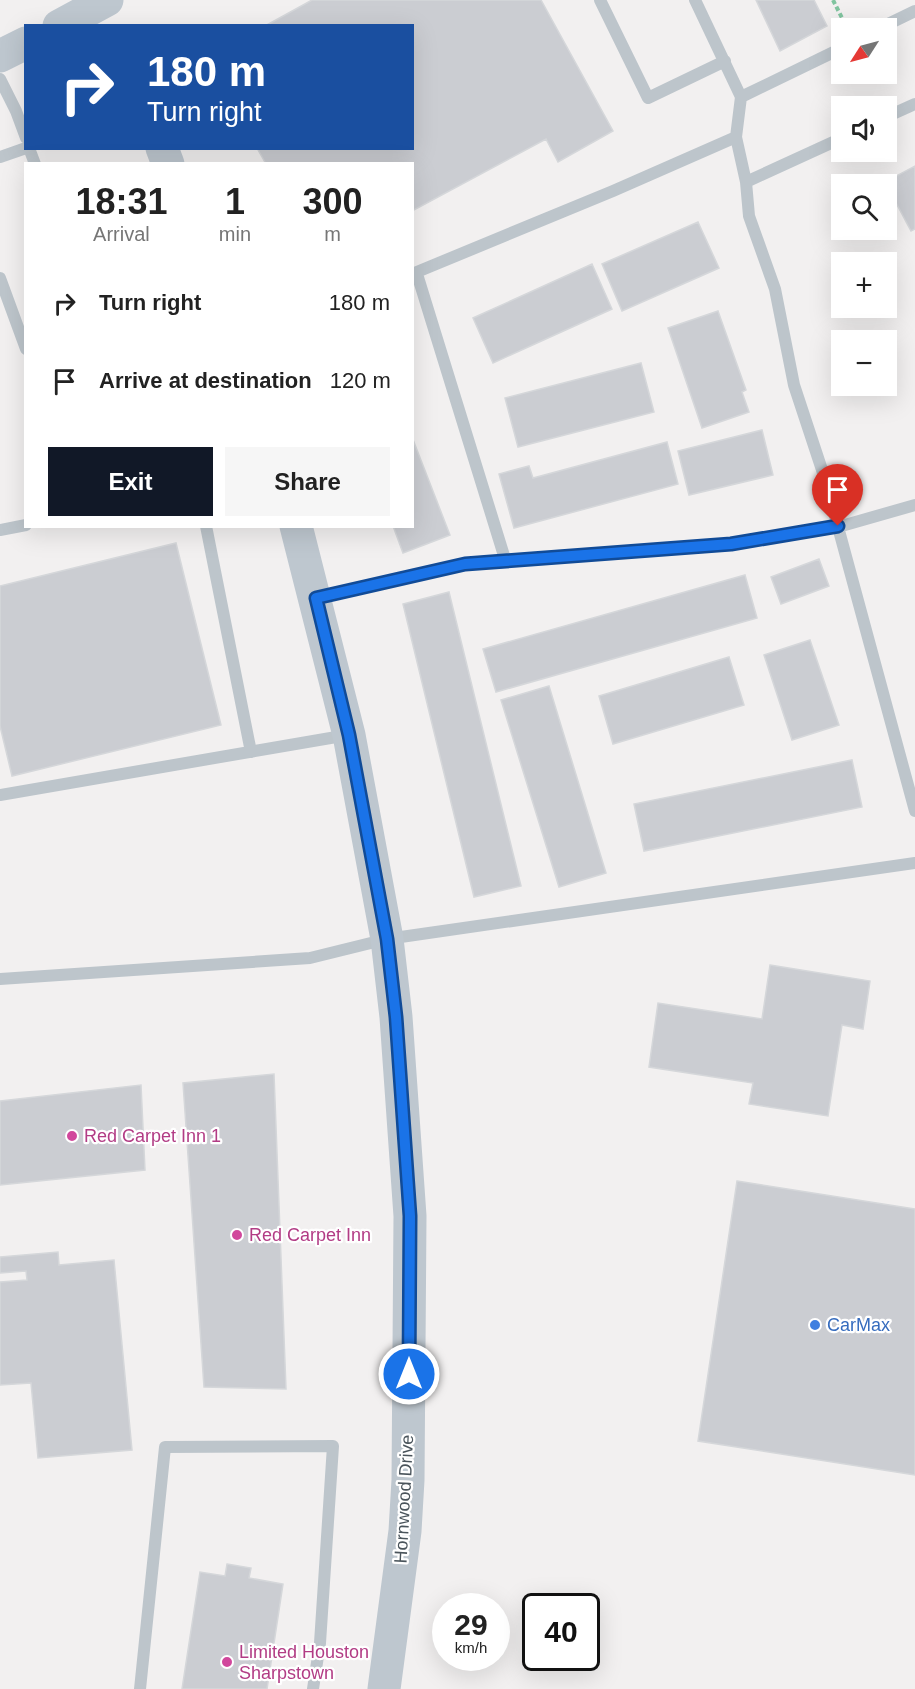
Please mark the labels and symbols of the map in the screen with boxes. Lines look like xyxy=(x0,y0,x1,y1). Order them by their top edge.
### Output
north arrow xyxy=(831,18,897,84)
pin xyxy=(812,464,863,526)
place label: Red Carpet Inn 1 xyxy=(84,1126,221,1146)
marker: Red Carpet Inn 1 xyxy=(65,1129,79,1143)
place label: Red Carpet Inn xyxy=(249,1225,371,1245)
marker: Red Carpet Inn xyxy=(230,1228,244,1242)
place label: CarMax xyxy=(827,1315,890,1335)
marker: CarMax xyxy=(808,1318,822,1332)
position arrow xyxy=(377,1342,441,1406)
street label: Hornwood Drive xyxy=(391,1434,417,1564)
speed limit sign: 40 xyxy=(522,1593,600,1671)
place label: Limited Houston Sharpstown xyxy=(239,1642,369,1683)
marker: Limited Houston Sharpstown xyxy=(220,1655,234,1669)

